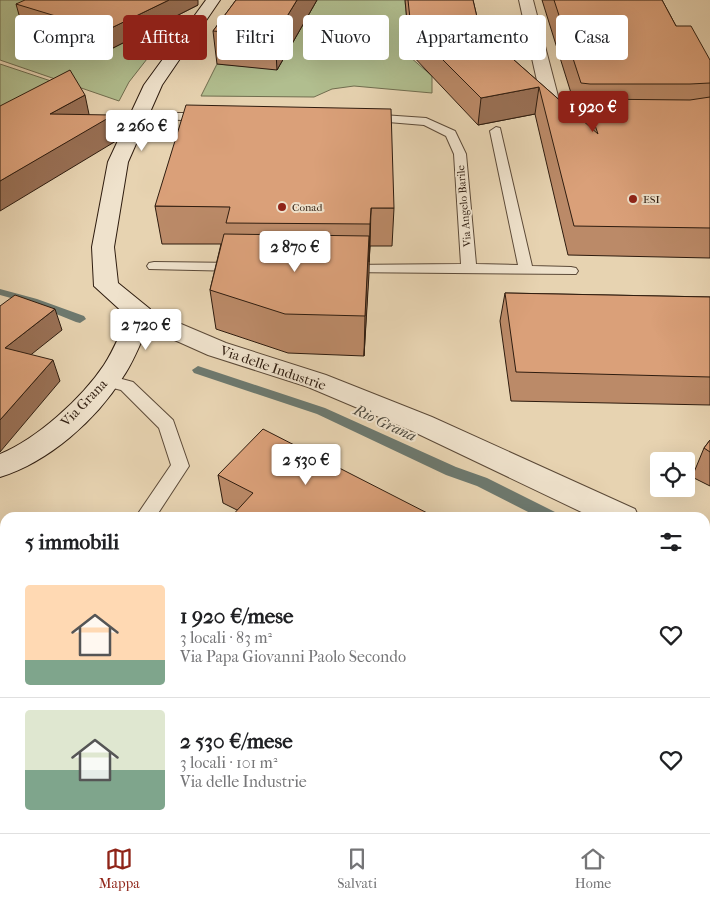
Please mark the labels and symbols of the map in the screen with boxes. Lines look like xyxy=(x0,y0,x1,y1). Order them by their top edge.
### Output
pin: 1 920 € xyxy=(547,90,639,133)
pin: 2 260 € xyxy=(96,110,188,152)
street label: Via Angelo Barile xyxy=(454,164,474,248)
marker: ESI xyxy=(627,193,639,205)
place label: ESI xyxy=(643,193,660,206)
marker: Conad xyxy=(276,201,288,213)
place label: Conad xyxy=(292,201,323,214)
pin: 2 870 € xyxy=(249,230,341,273)
pin: 2 720 € xyxy=(100,308,192,351)
street label: Via delle Industrie xyxy=(217,342,328,394)
street label: Via Grana xyxy=(56,375,111,431)
water label: Rio Grana xyxy=(350,400,419,445)
pin: 2 530 € xyxy=(260,444,352,486)

